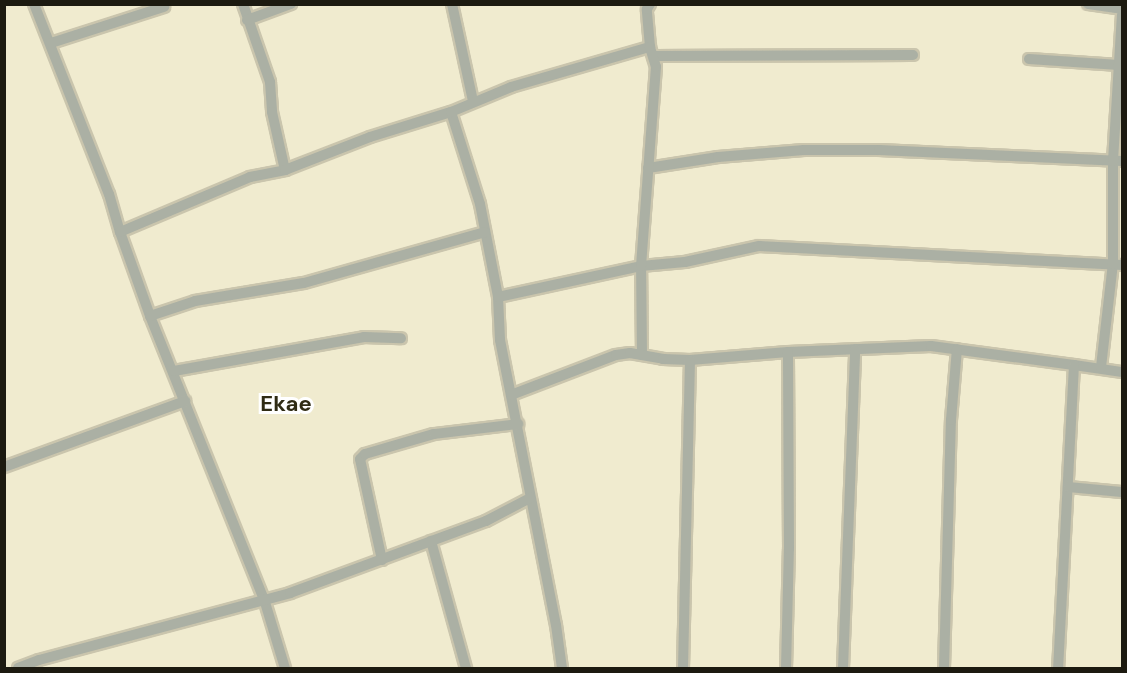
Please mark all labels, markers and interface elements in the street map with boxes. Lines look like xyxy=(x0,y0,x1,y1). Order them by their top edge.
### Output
district label: Ekae xyxy=(260,391,312,417)

